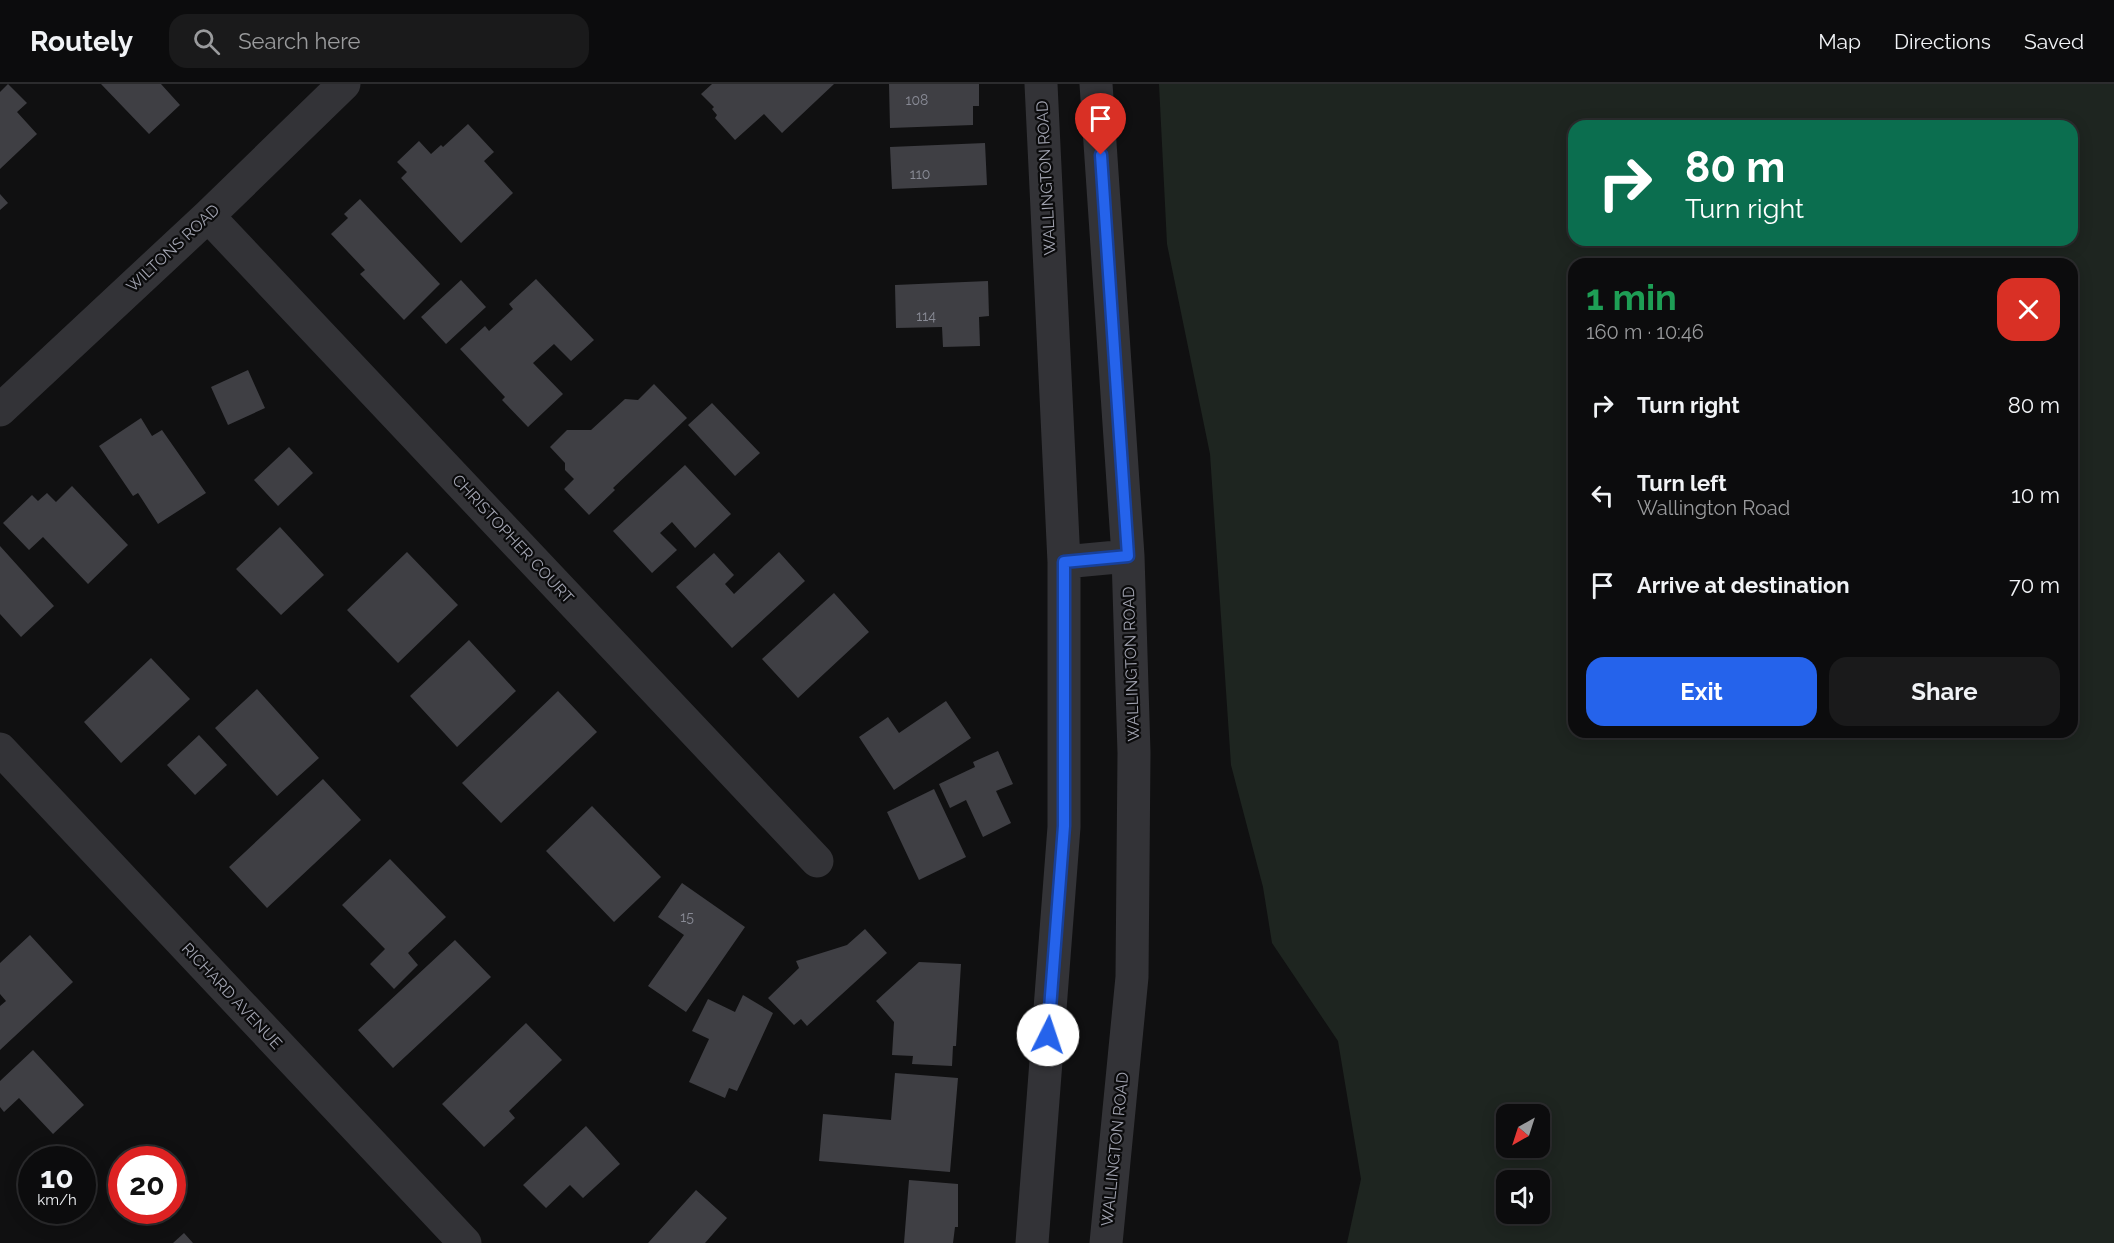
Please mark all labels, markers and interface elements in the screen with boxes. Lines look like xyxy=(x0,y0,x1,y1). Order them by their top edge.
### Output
search box xyxy=(169,14,589,68)
text: Routely xyxy=(30,25,133,58)
icon: search xyxy=(190,25,223,58)
text: Search here xyxy=(238,28,360,54)
text: Map xyxy=(1818,29,1861,54)
text: Directions xyxy=(1894,29,1991,54)
text: Saved xyxy=(2024,29,2084,54)
house number: 108 xyxy=(906,92,928,108)
pin xyxy=(1075,93,1126,155)
street label: WALLINGTON ROAD xyxy=(1032,100,1060,256)
icon: arrive xyxy=(1084,102,1117,135)
text: 80 m xyxy=(1685,143,1785,192)
icon: right xyxy=(1586,144,1664,222)
house number: 110 xyxy=(910,166,930,182)
text: Turn right xyxy=(1685,193,1804,224)
street label: WILTONS ROAD xyxy=(123,200,223,296)
text: 1 min xyxy=(1586,276,1677,318)
button: close xyxy=(1997,278,2060,341)
house number: 114 xyxy=(916,308,936,324)
text: 160 m · 10:46 xyxy=(1586,320,1704,344)
icon: right xyxy=(1586,389,1619,422)
text: Turn right xyxy=(1637,392,1740,418)
text: 80 m xyxy=(2008,392,2060,418)
text: Turn left xyxy=(1637,470,1727,496)
street label: CHRISTOPHER COURT xyxy=(448,471,578,608)
icon: left xyxy=(1586,479,1619,512)
text: 10 m xyxy=(2011,482,2060,508)
text: Wallington Road xyxy=(1637,496,1790,520)
icon: arrive xyxy=(1586,569,1619,602)
text: Arrive at destination xyxy=(1637,572,1850,598)
text: 70 m xyxy=(2009,572,2060,598)
street label: WALLINGTON ROAD xyxy=(1119,586,1143,742)
button: Exit xyxy=(1586,657,1817,726)
button: Share xyxy=(1829,657,2060,726)
house number: 15 xyxy=(680,909,694,925)
street label: RICHARD AVENUE xyxy=(178,939,286,1053)
position arrow xyxy=(1016,1003,1080,1067)
street label: WALLINGTON ROAD xyxy=(1097,1071,1133,1227)
north arrow xyxy=(1496,1104,1550,1158)
map controls xyxy=(1496,1104,1550,1224)
speed limit sign: 20 xyxy=(108,1146,186,1224)
text: 10 xyxy=(40,1160,74,1195)
button: sound xyxy=(1496,1170,1550,1224)
text: km/h xyxy=(37,1191,77,1209)

